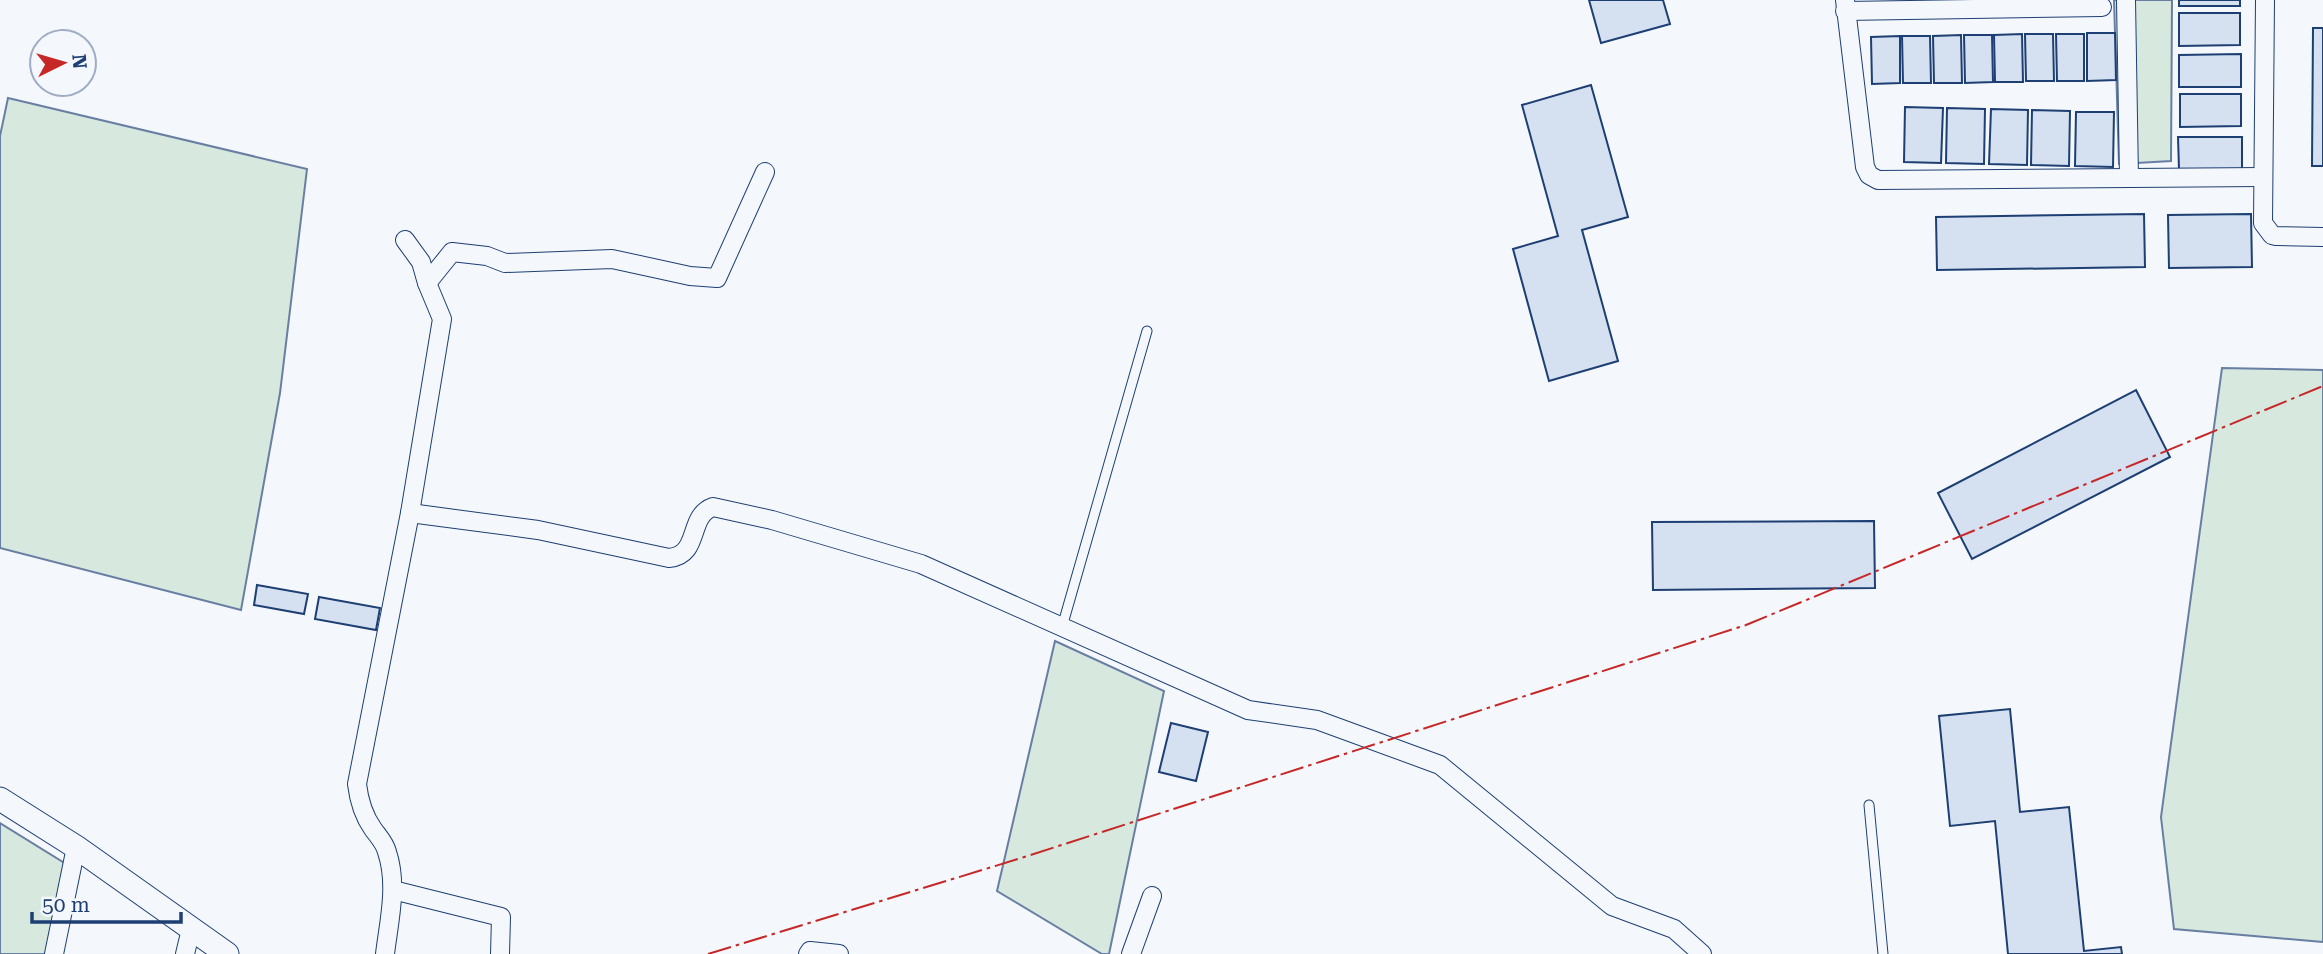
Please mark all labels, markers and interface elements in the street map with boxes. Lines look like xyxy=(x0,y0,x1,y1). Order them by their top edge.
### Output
north arrow xyxy=(28,28,98,98)
text: N xyxy=(67,53,92,70)
scale bar xyxy=(32,880,180,924)
text: 50 m xyxy=(42,893,90,917)

